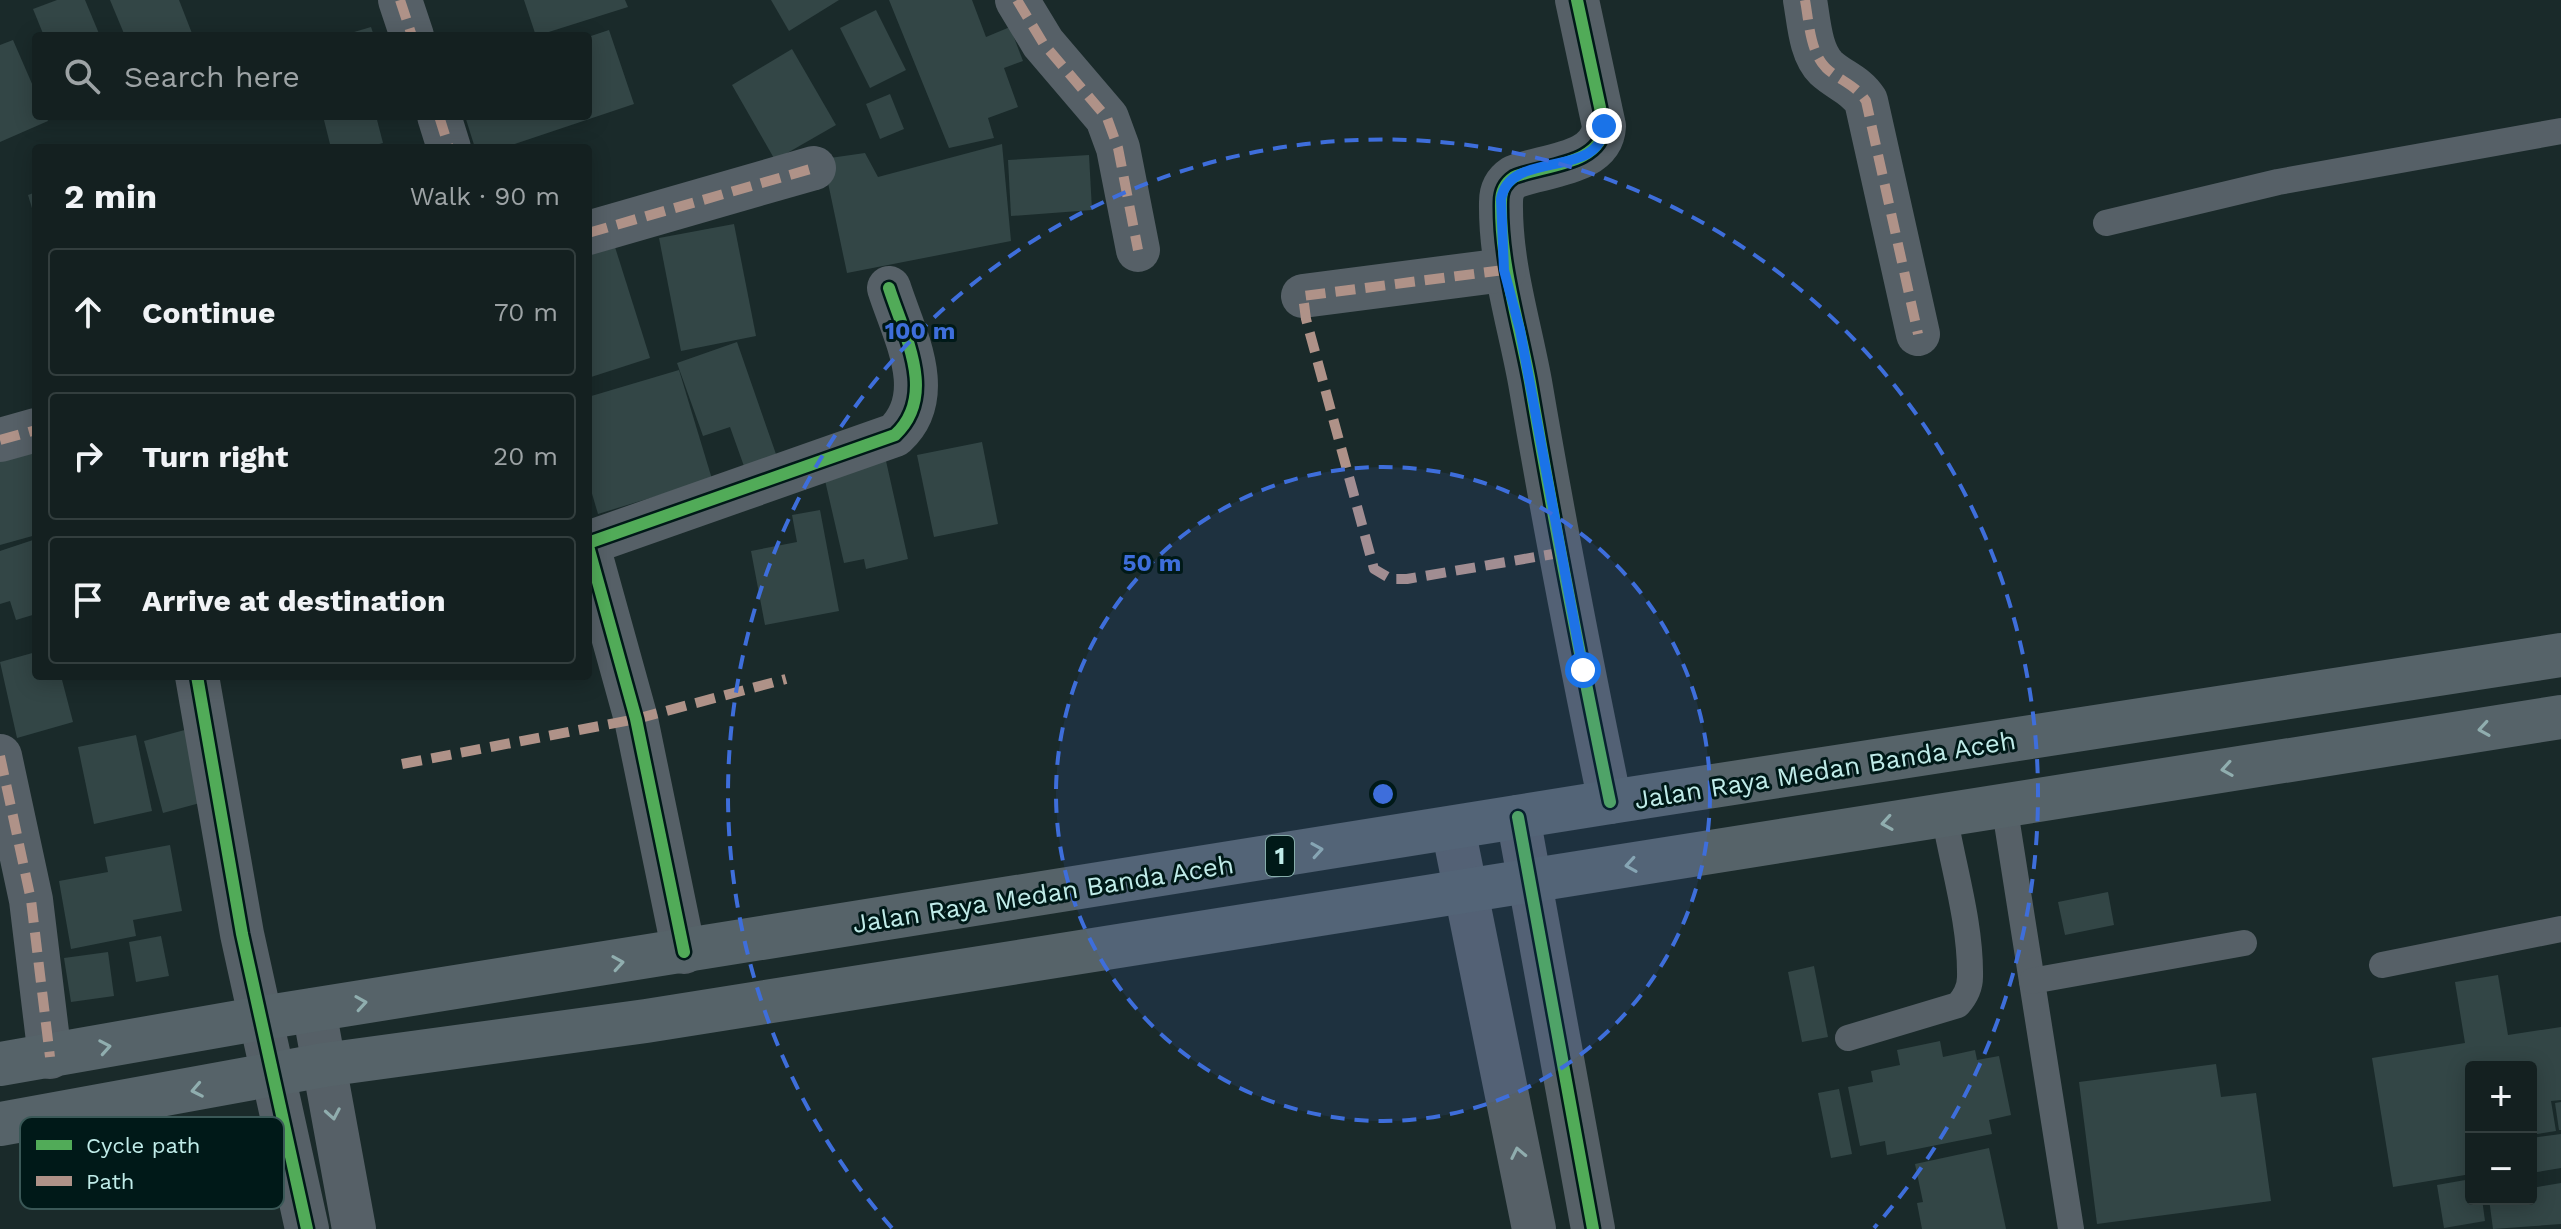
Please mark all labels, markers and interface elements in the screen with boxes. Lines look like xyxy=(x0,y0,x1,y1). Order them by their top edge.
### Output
search box xyxy=(32,32,592,120)
icon: search xyxy=(60,54,104,98)
text: Search here xyxy=(124,59,300,94)
route end xyxy=(1586,108,1622,144)
text: 2 min xyxy=(64,176,157,216)
text: Walk · 90 m xyxy=(410,181,560,211)
icon: ahead xyxy=(66,290,110,334)
text: Continue xyxy=(142,295,275,330)
text: 70 m xyxy=(494,297,558,327)
text: 100 m xyxy=(885,317,955,345)
icon: right xyxy=(66,434,110,478)
text: Turn right xyxy=(142,439,288,474)
text: 20 m xyxy=(493,441,558,471)
text: 50 m xyxy=(1123,549,1181,577)
icon: arrive xyxy=(66,578,110,622)
text: Arrive at destination xyxy=(142,583,446,618)
route start xyxy=(1565,652,1601,688)
one-way arrow xyxy=(2477,720,2491,737)
street label: Jalan Raya Medan Banda Aceh xyxy=(1632,725,2018,815)
one-way arrow xyxy=(2220,760,2234,777)
centre of rings xyxy=(1369,780,1397,808)
one-way arrow xyxy=(1880,814,1894,831)
road number: 1 xyxy=(1266,836,1294,876)
one-way arrow xyxy=(1310,842,1323,859)
street label: Jalan Raya Medan Banda Aceh xyxy=(850,849,1236,939)
one-way arrow xyxy=(1624,855,1637,872)
one-way arrow xyxy=(611,955,625,972)
one-way arrow xyxy=(354,995,368,1012)
one-way arrow xyxy=(98,1040,111,1057)
map controls xyxy=(2465,1061,2537,1205)
button: + xyxy=(2465,1061,2537,1133)
one-way arrow xyxy=(190,1080,203,1097)
one-way arrow xyxy=(324,1107,341,1121)
legend xyxy=(20,1117,284,1209)
text: Cycle path xyxy=(86,1133,200,1158)
button: − xyxy=(2465,1133,2537,1205)
one-way arrow xyxy=(1510,1146,1527,1160)
text: Path xyxy=(86,1169,134,1194)

